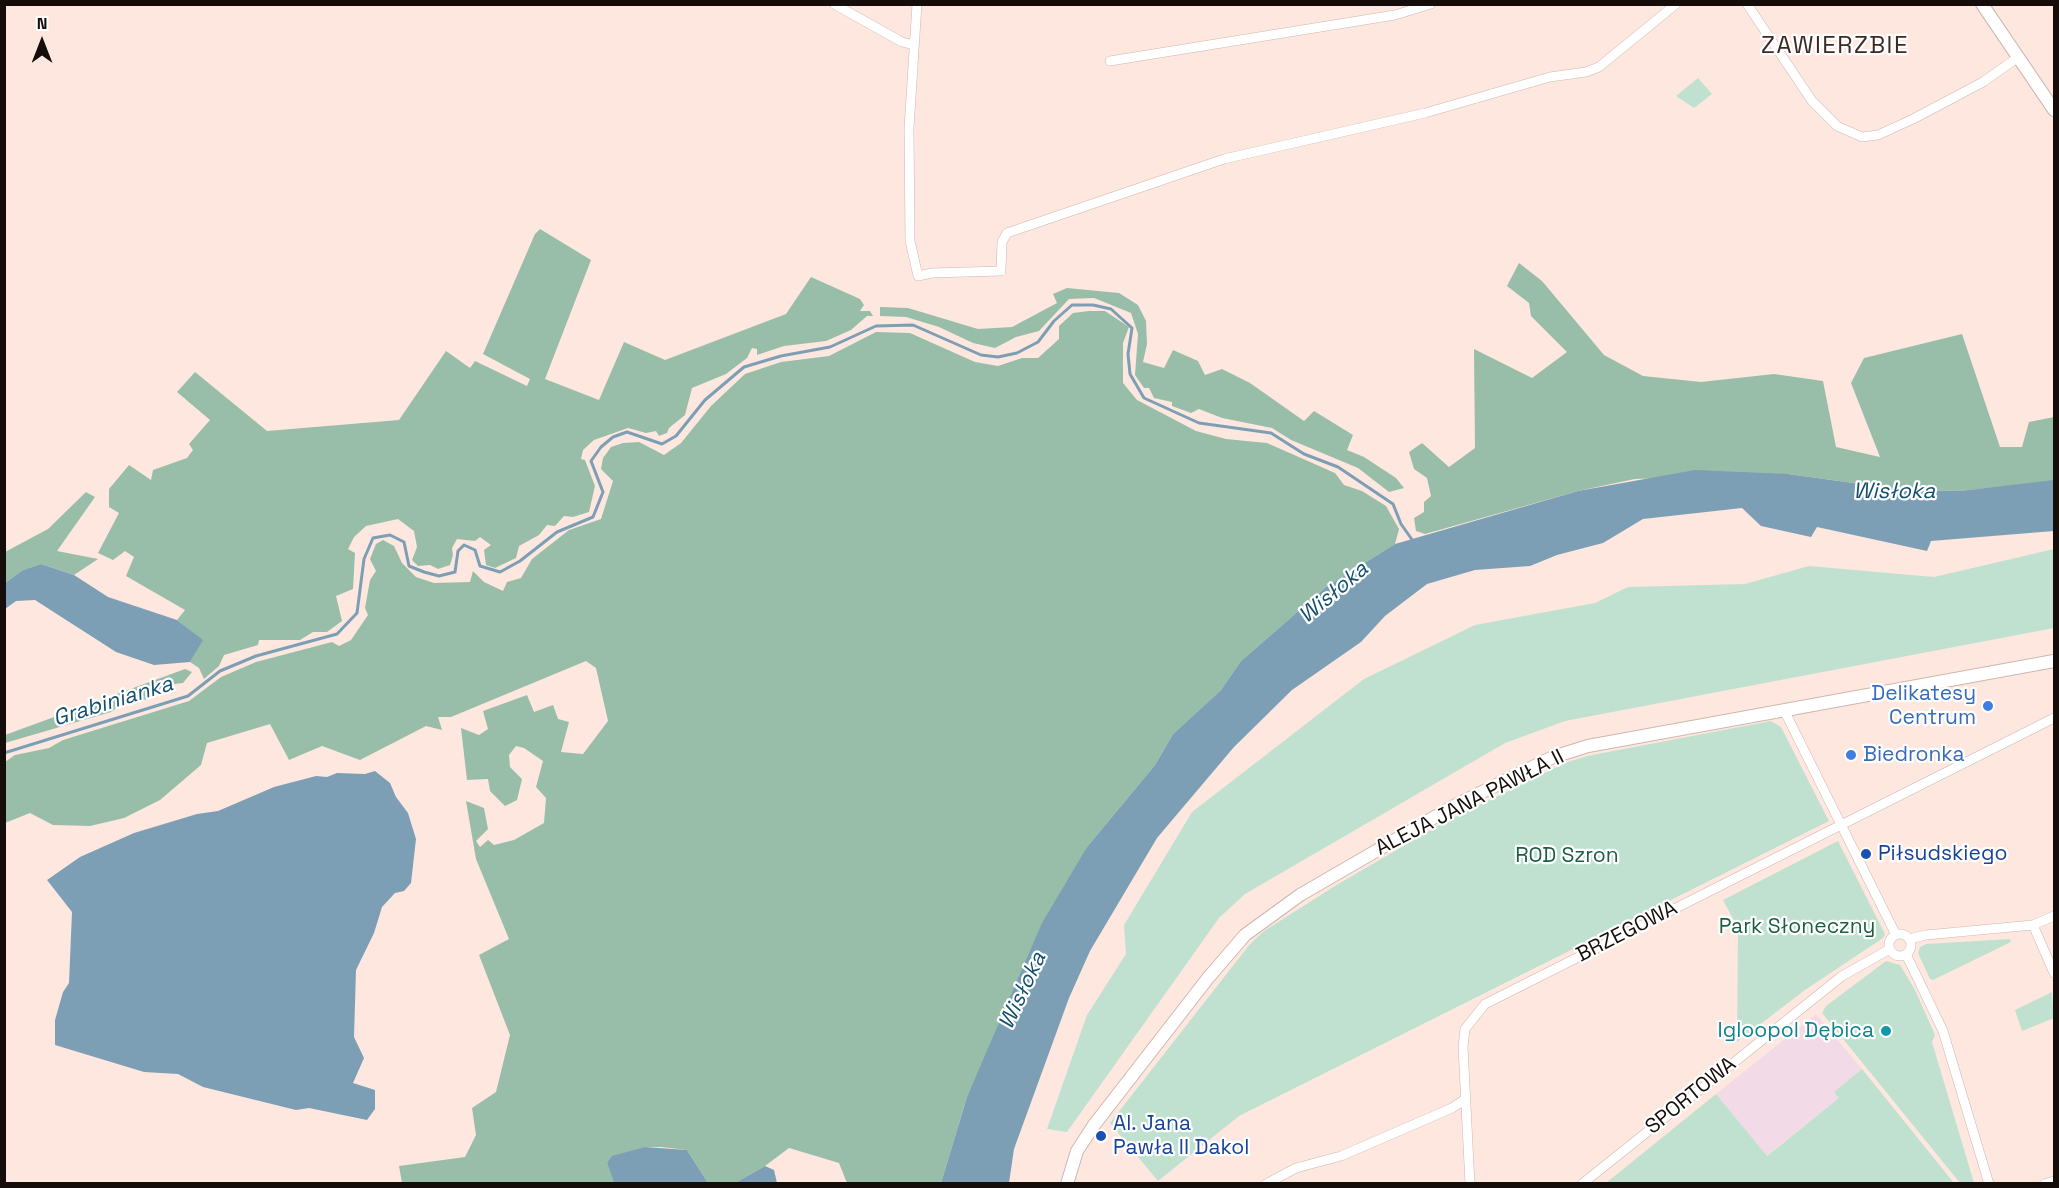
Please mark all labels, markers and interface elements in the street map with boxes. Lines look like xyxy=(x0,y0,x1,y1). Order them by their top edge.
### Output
north arrow xyxy=(12,12,72,72)
text: N xyxy=(37,13,47,34)
district label: ZAWIERZBIE xyxy=(1761,32,1909,60)
water label: Wisłoka xyxy=(1853,479,1935,505)
water label: Wisłoka xyxy=(1294,556,1374,630)
water label: Grabinianka xyxy=(50,671,176,733)
place label: Delikatesy Centrum xyxy=(1871,681,1976,731)
marker: Delikatesy Centrum xyxy=(1981,699,1995,713)
place label: Biedronka xyxy=(1863,742,1965,768)
street label: ALEJA JANA PAWŁA II xyxy=(1372,745,1568,861)
marker: Biedronka xyxy=(1844,748,1858,762)
place label: Piłsudskiego xyxy=(1878,841,2007,867)
park label: ROD Szron xyxy=(1515,843,1619,869)
marker: Piłsudskiego xyxy=(1859,847,1873,861)
street label: BRZEGOWA xyxy=(1572,896,1682,968)
park label: Park Słoneczny xyxy=(1719,914,1875,940)
water label: Wisłoka xyxy=(994,948,1052,1034)
place label: Igloopol Dębica xyxy=(1718,1018,1874,1044)
marker: Igloopol Dębica xyxy=(1879,1024,1893,1038)
street label: SPORTOWA xyxy=(1641,1052,1741,1140)
place label: Al. Jana Pawła II Dakol xyxy=(1113,1111,1249,1161)
marker: Al. Jana Pawła II Dakol xyxy=(1094,1129,1108,1143)

